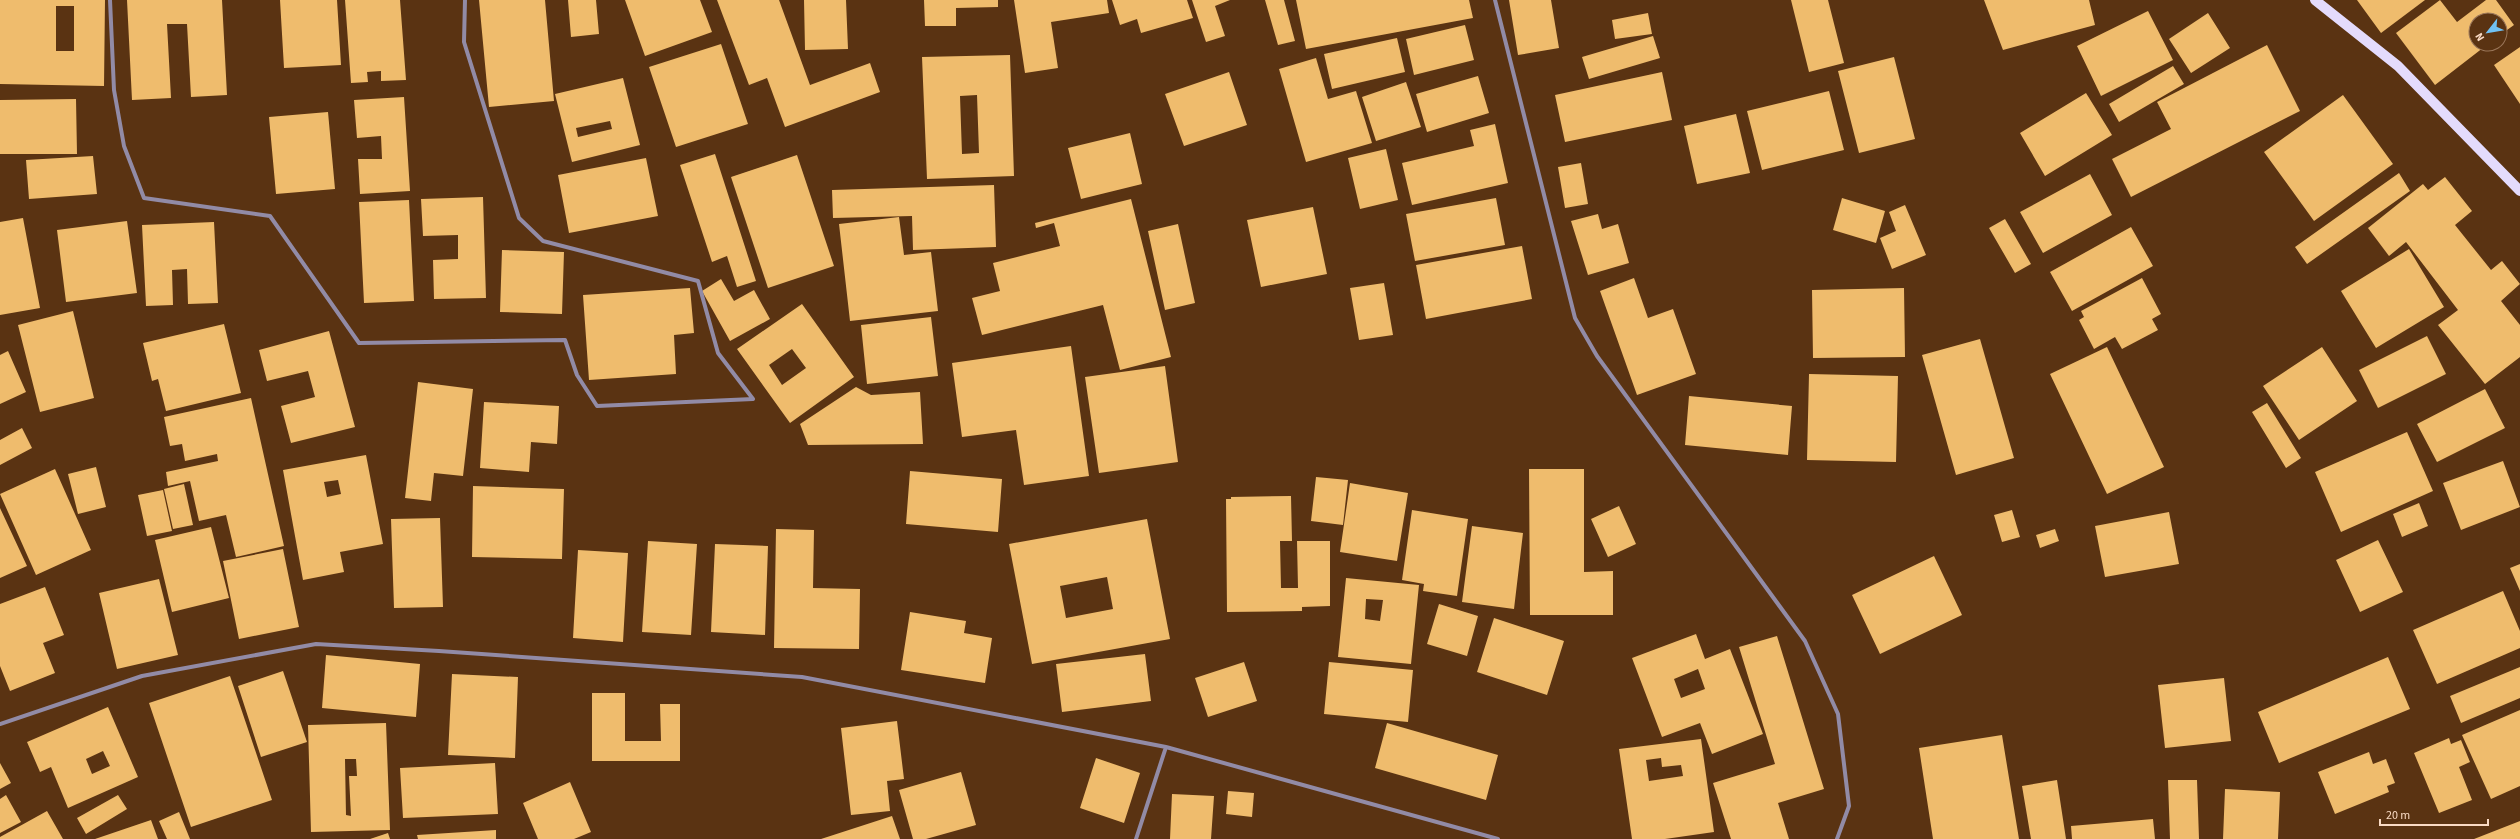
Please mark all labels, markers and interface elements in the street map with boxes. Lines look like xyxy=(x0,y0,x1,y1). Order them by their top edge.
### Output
north arrow xyxy=(2468,12,2508,52)
text: N xyxy=(2472,30,2488,44)
scale bar xyxy=(2380,801,2488,827)
text: 20 m xyxy=(2386,807,2410,824)

